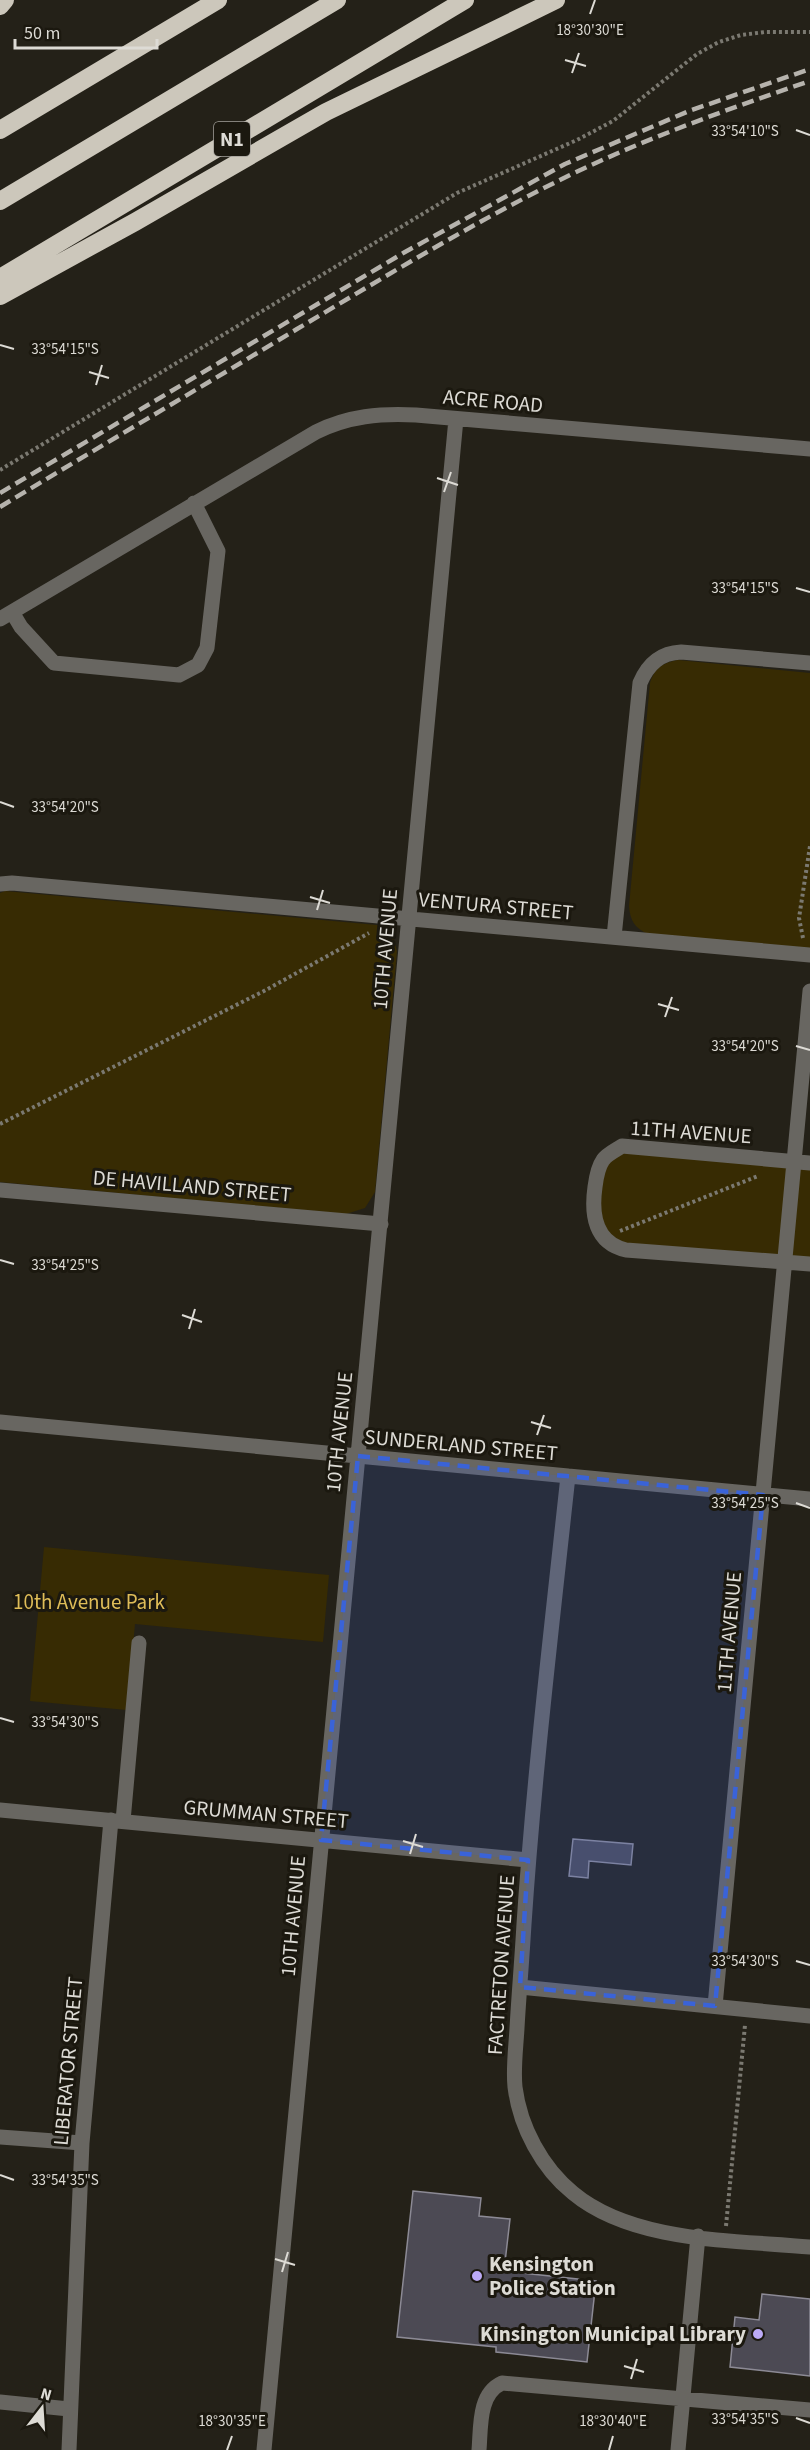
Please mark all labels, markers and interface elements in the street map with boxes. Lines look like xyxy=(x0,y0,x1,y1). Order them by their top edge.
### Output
scale bar xyxy=(15,12,158,50)
text: 18°30'30"E xyxy=(556,20,624,41)
text: 50 m xyxy=(24,21,60,46)
text: 33°54'10"S xyxy=(711,121,779,142)
road number: N1 xyxy=(214,122,250,156)
text: 33°54'15"S xyxy=(31,339,99,360)
street label: ACRE ROAD xyxy=(442,382,544,420)
text: 33°54'15"S xyxy=(711,578,779,599)
text: 33°54'20"S xyxy=(31,797,99,818)
street label: VENTURA STREET xyxy=(417,884,575,928)
street label: 10TH AVENUE xyxy=(365,887,405,1011)
text: 33°54'20"S xyxy=(711,1036,779,1057)
street label: 11TH AVENUE xyxy=(629,1113,753,1151)
street label: DE HAVILLAND STREET xyxy=(91,1162,293,1210)
text: 33°54'25"S xyxy=(31,1255,99,1276)
street label: 10TH AVENUE xyxy=(318,1370,360,1494)
street label: SUNDERLAND STREET xyxy=(363,1422,559,1468)
text: 33°54'25"S xyxy=(711,1493,779,1514)
street label: 11TH AVENUE xyxy=(709,1570,749,1694)
park label: 10th Avenue Park xyxy=(13,1587,165,1617)
text: 33°54'30"S xyxy=(31,1712,99,1733)
street label: GRUMMAN STREET xyxy=(182,1792,350,1836)
street label: 10TH AVENUE xyxy=(273,1854,313,1978)
street label: FACTRETON AVENUE xyxy=(480,1874,522,2056)
text: 33°54'30"S xyxy=(711,1951,779,1972)
street label: LIBERATOR STREET xyxy=(46,1975,90,2147)
text: 33°54'35"S xyxy=(31,2170,99,2191)
place label: Kensington Police Station xyxy=(489,2249,616,2303)
marker: Kensington Police Station xyxy=(470,2269,484,2283)
place label: Kinsington Municipal Library xyxy=(480,2319,746,2349)
marker: Kinsington Municipal Library xyxy=(751,2327,765,2341)
north arrow xyxy=(12,2378,72,2438)
text: N xyxy=(38,2383,54,2407)
text: 33°54'35"S xyxy=(711,2409,779,2430)
text: 18°30'35"E xyxy=(198,2411,266,2432)
text: 18°30'40"E xyxy=(579,2411,647,2432)

